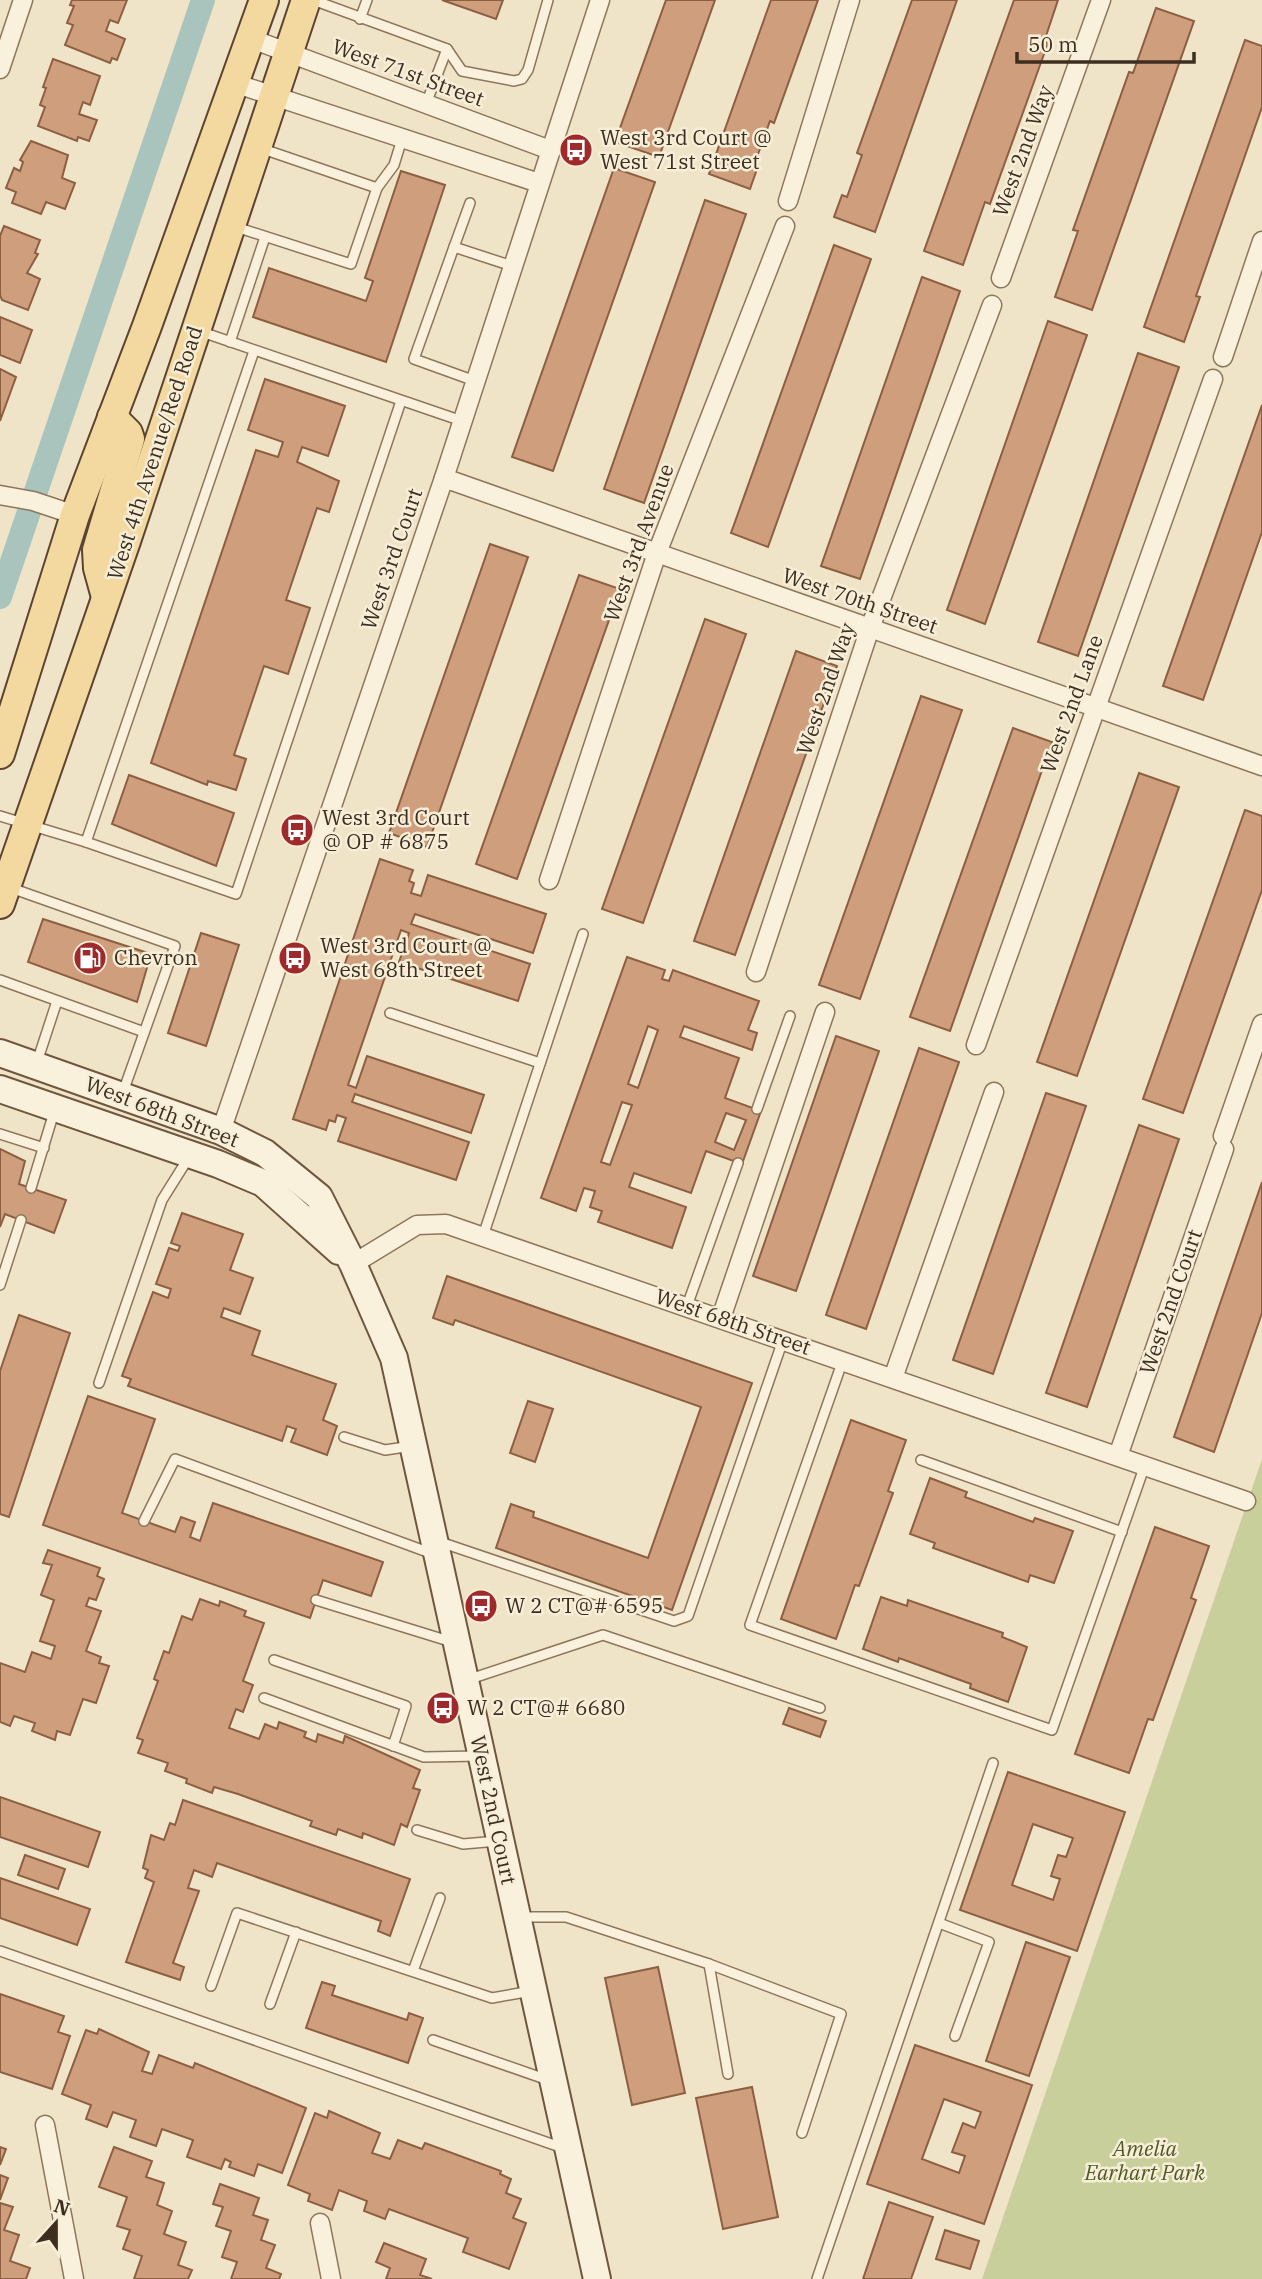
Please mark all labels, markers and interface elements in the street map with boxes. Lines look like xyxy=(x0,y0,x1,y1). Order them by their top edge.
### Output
scale bar xyxy=(1017,21,1194,65)
text: 50 m xyxy=(1028,30,1078,58)
street label: West 71st Street xyxy=(329,32,488,113)
street label: West 2nd Way xyxy=(985,80,1059,220)
place label: West 3rd Court @ West 71st Street xyxy=(600,123,772,175)
bus stop icon: West 3rd Court @ West 71st Street xyxy=(557,131,595,169)
street label: West 4th Avenue/Red Road xyxy=(100,322,208,583)
street label: West 3rd Avenue xyxy=(596,460,680,626)
street label: West 3rd Court xyxy=(354,484,428,633)
street label: West 70th Street xyxy=(779,560,942,640)
street label: West 2nd Way xyxy=(789,618,861,759)
street label: West 2nd Lane xyxy=(1033,631,1109,777)
place label: West 3rd Court @ OP # 6875 xyxy=(322,803,470,855)
bus stop icon: West 3rd Court @ OP # 6875 xyxy=(278,811,316,849)
place label: West 3rd Court @ West 68th Street xyxy=(320,931,492,983)
fuel station icon: Chevron xyxy=(71,939,109,977)
bus stop icon: West 3rd Court @ West 68th Street xyxy=(276,939,314,977)
place label: Chevron xyxy=(114,943,198,971)
street label: West 68th Street xyxy=(81,1069,243,1153)
street label: West 2nd Court xyxy=(1132,1225,1208,1378)
street label: West 68th Street xyxy=(652,1281,815,1361)
bus stop icon: W 2 CT@# 6595 xyxy=(462,1587,500,1625)
place label: W 2 CT@# 6595 xyxy=(505,1591,663,1619)
bus stop icon: W 2 CT@# 6680 xyxy=(424,1689,462,1727)
place label: W 2 CT@# 6680 xyxy=(467,1693,625,1721)
street label: West 2nd Court xyxy=(464,1733,523,1887)
park label: Amelia Earhart Park xyxy=(1084,2134,1206,2186)
north arrow xyxy=(21,2188,91,2258)
text: N xyxy=(51,2193,73,2221)

